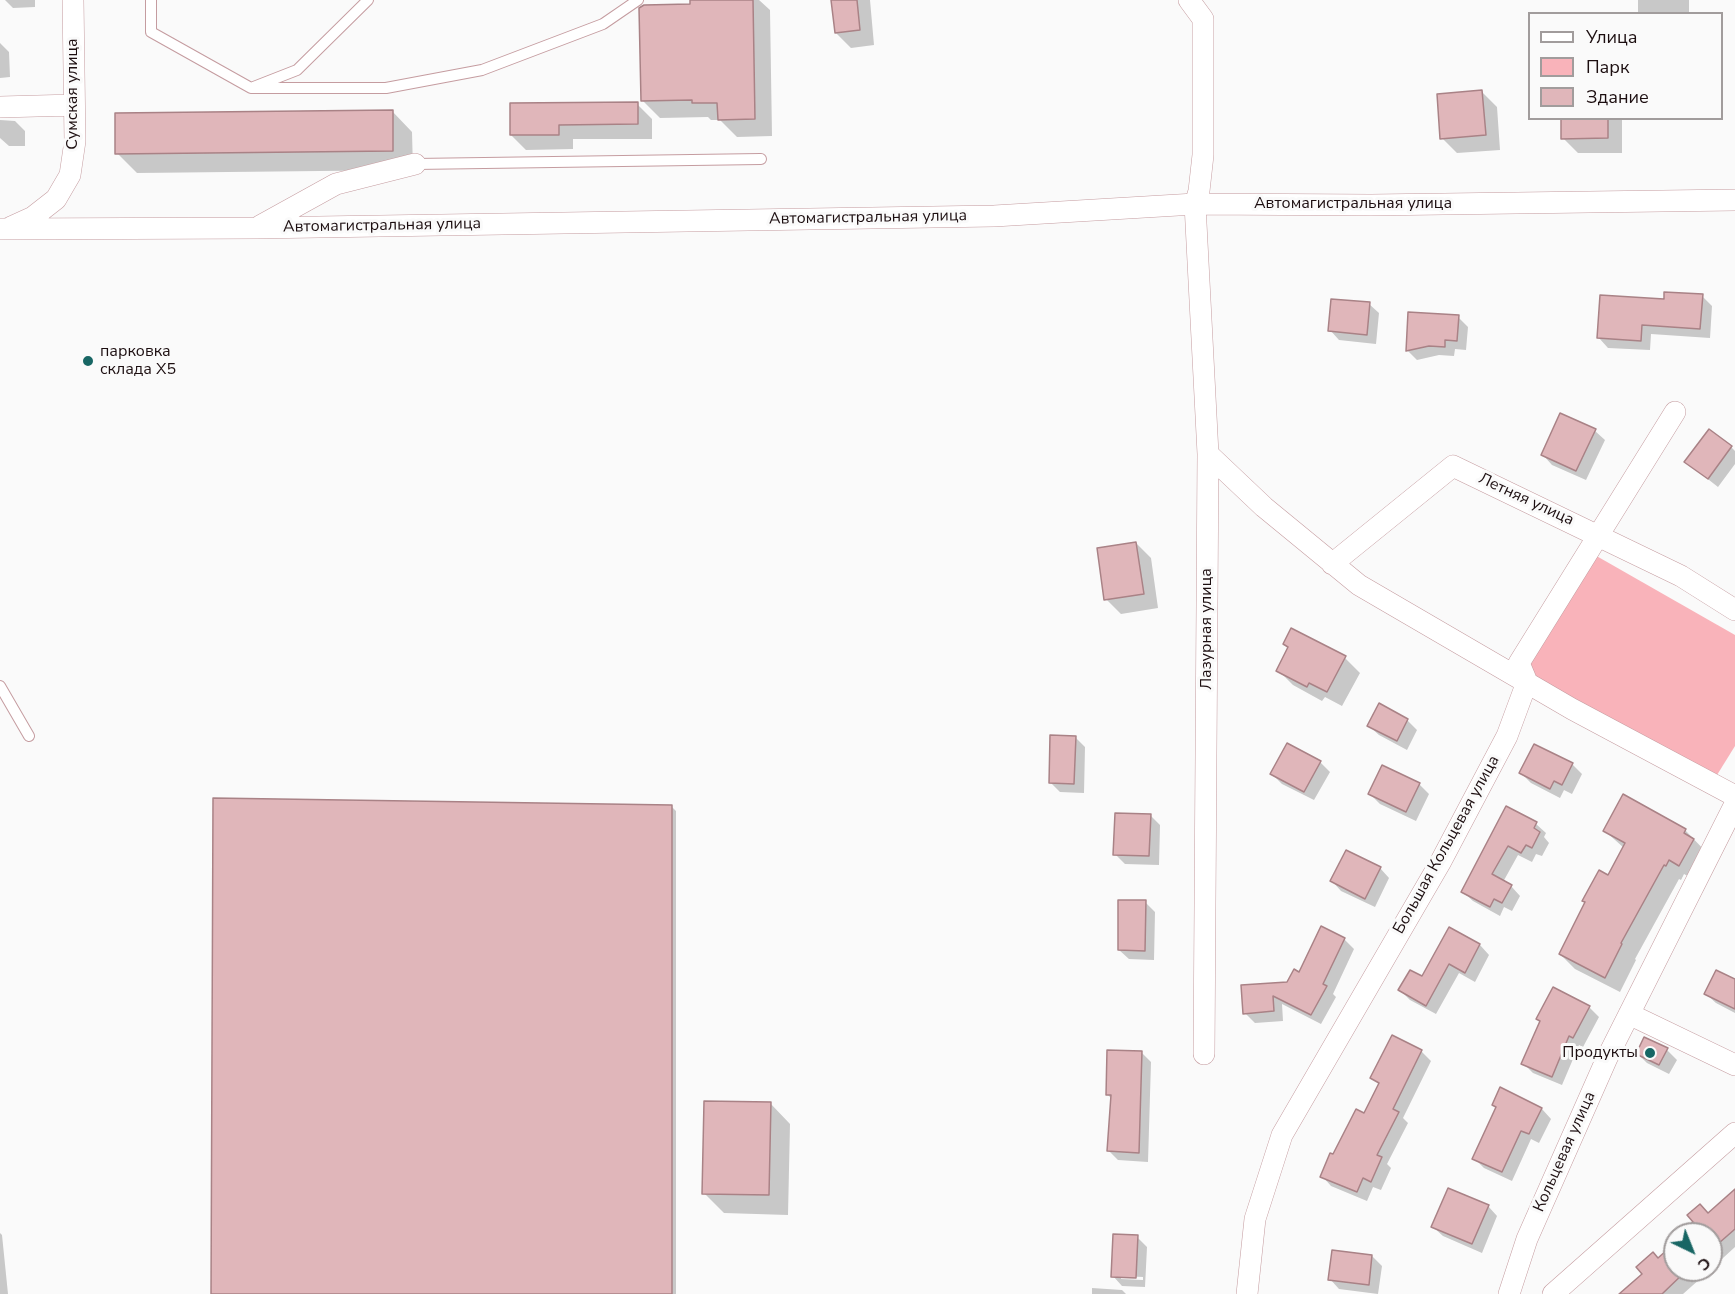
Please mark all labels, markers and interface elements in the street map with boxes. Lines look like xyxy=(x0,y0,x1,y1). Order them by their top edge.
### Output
legend xyxy=(1528,12,1723,120)
text: Улица xyxy=(1586,25,1637,49)
street label: Сумская улица xyxy=(63,38,83,150)
text: Парк xyxy=(1586,55,1629,79)
text: Здание xyxy=(1586,85,1649,109)
street label: Автомагистральная улица xyxy=(1254,194,1452,214)
street label: Автомагистральная улица xyxy=(769,207,967,229)
street label: Автомагистральная улица xyxy=(283,215,481,237)
place label: парковка склада X5 xyxy=(100,342,176,380)
marker: парковка склада X5 xyxy=(81,354,95,368)
street label: Летняя улица xyxy=(1475,470,1577,530)
street label: Лазурная улица xyxy=(1197,568,1217,690)
street label: Большая Кольцевая улица xyxy=(1390,752,1504,938)
place label: Продукты xyxy=(1562,1043,1638,1063)
marker: Продукты xyxy=(1643,1046,1657,1060)
street label: Кольцевая улица xyxy=(1530,1089,1600,1215)
north arrow xyxy=(1663,1222,1723,1282)
text: С xyxy=(1692,1252,1715,1275)

